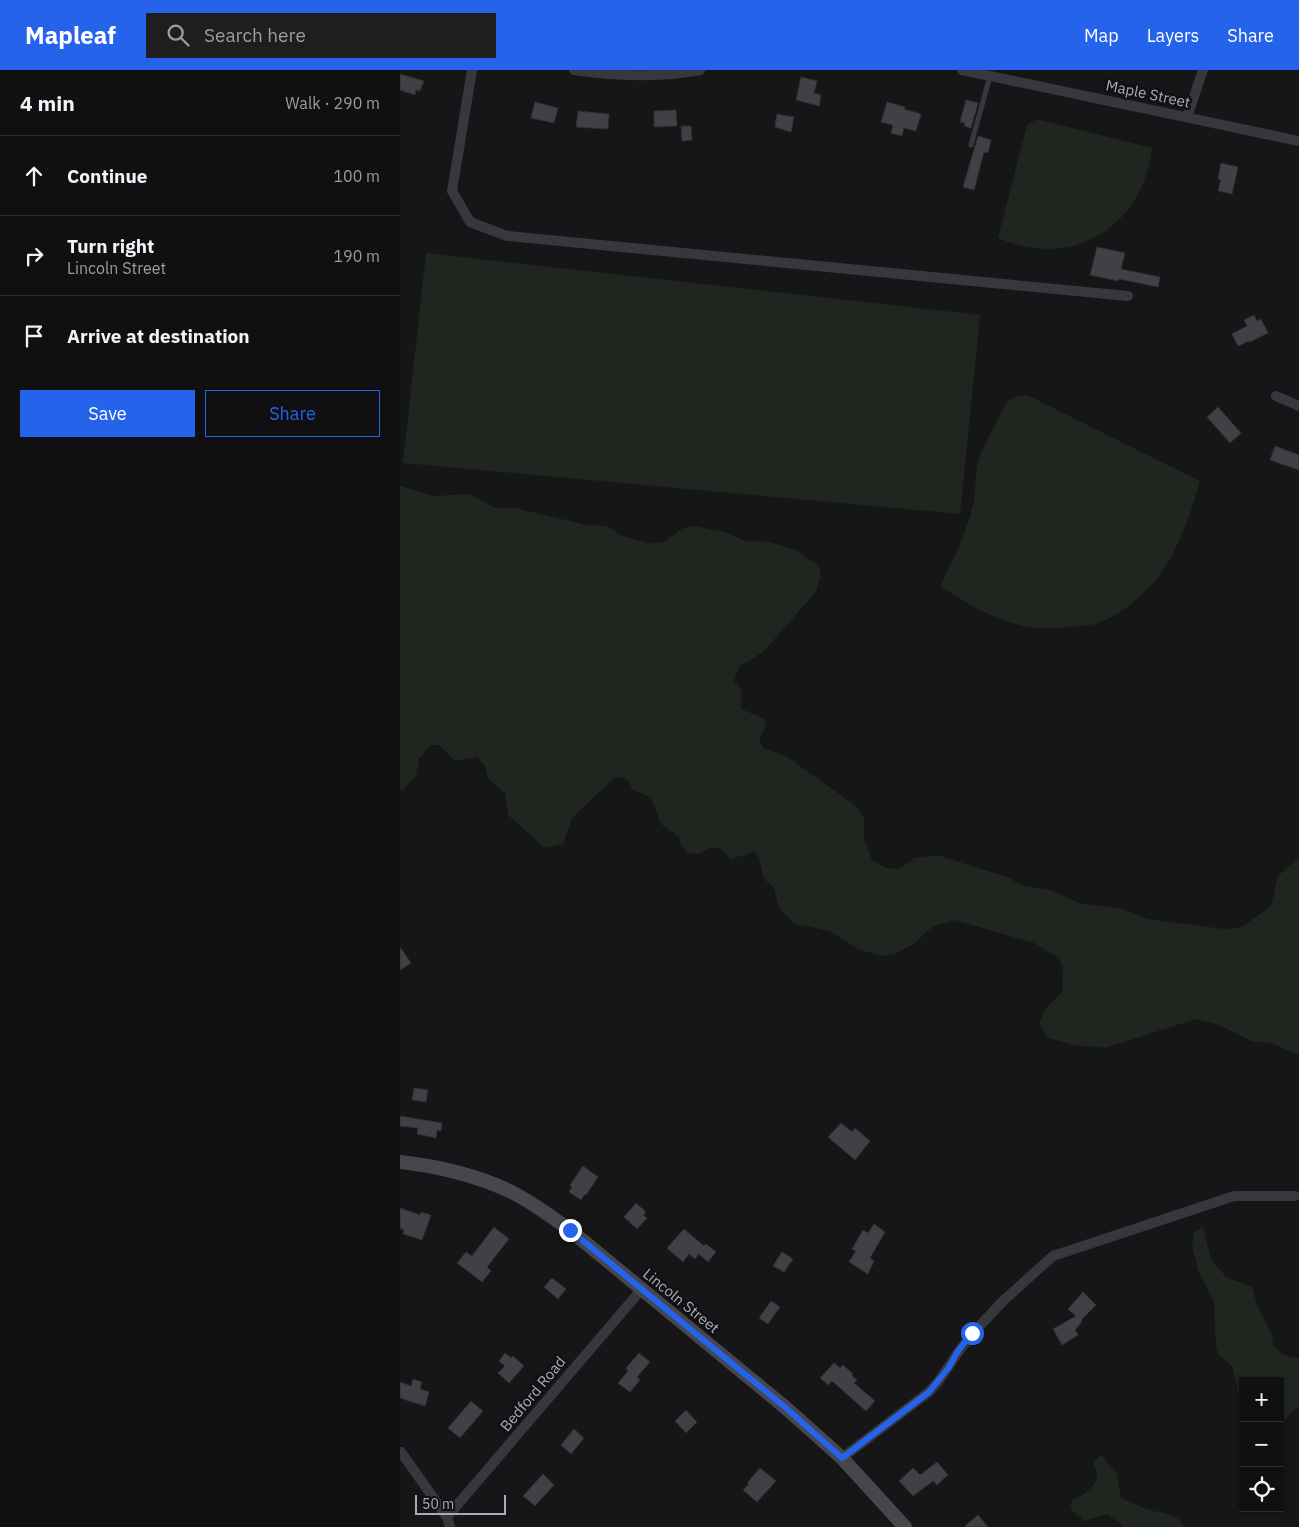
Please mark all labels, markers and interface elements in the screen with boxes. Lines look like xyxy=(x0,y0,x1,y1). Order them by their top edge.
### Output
search box xyxy=(146,13,496,58)
text: Mapleaf xyxy=(25,19,116,51)
icon: search xyxy=(164,21,192,49)
text: Search here xyxy=(204,23,306,47)
text: Map xyxy=(1084,24,1119,47)
text: Layers xyxy=(1147,24,1199,47)
text: Share xyxy=(1227,24,1274,47)
street label: Maple Street xyxy=(1104,75,1192,112)
text: 4 min xyxy=(20,89,75,117)
text: Walk · 290 m xyxy=(285,93,380,113)
icon: ahead xyxy=(20,162,48,190)
text: Continue xyxy=(67,164,147,188)
text: 100 m xyxy=(333,166,380,186)
text: Turn right xyxy=(67,234,154,258)
icon: right xyxy=(20,242,48,270)
text: 190 m xyxy=(333,246,380,266)
text: Lincoln Street xyxy=(67,258,166,278)
icon: arrive xyxy=(20,322,48,350)
text: Arrive at destination xyxy=(67,324,250,348)
button: Save xyxy=(20,390,195,437)
button: Share xyxy=(205,390,380,437)
route end xyxy=(559,1219,582,1242)
street label: Lincoln Street xyxy=(639,1264,723,1337)
route start xyxy=(961,1322,984,1345)
street label: Bedford Road xyxy=(496,1352,569,1435)
map controls xyxy=(1239,1377,1284,1512)
button: + xyxy=(1239,1377,1284,1422)
button: − xyxy=(1239,1422,1284,1467)
button: locate xyxy=(1239,1467,1284,1512)
scale bar xyxy=(415,1492,506,1515)
text: 50 m xyxy=(422,1495,454,1513)

